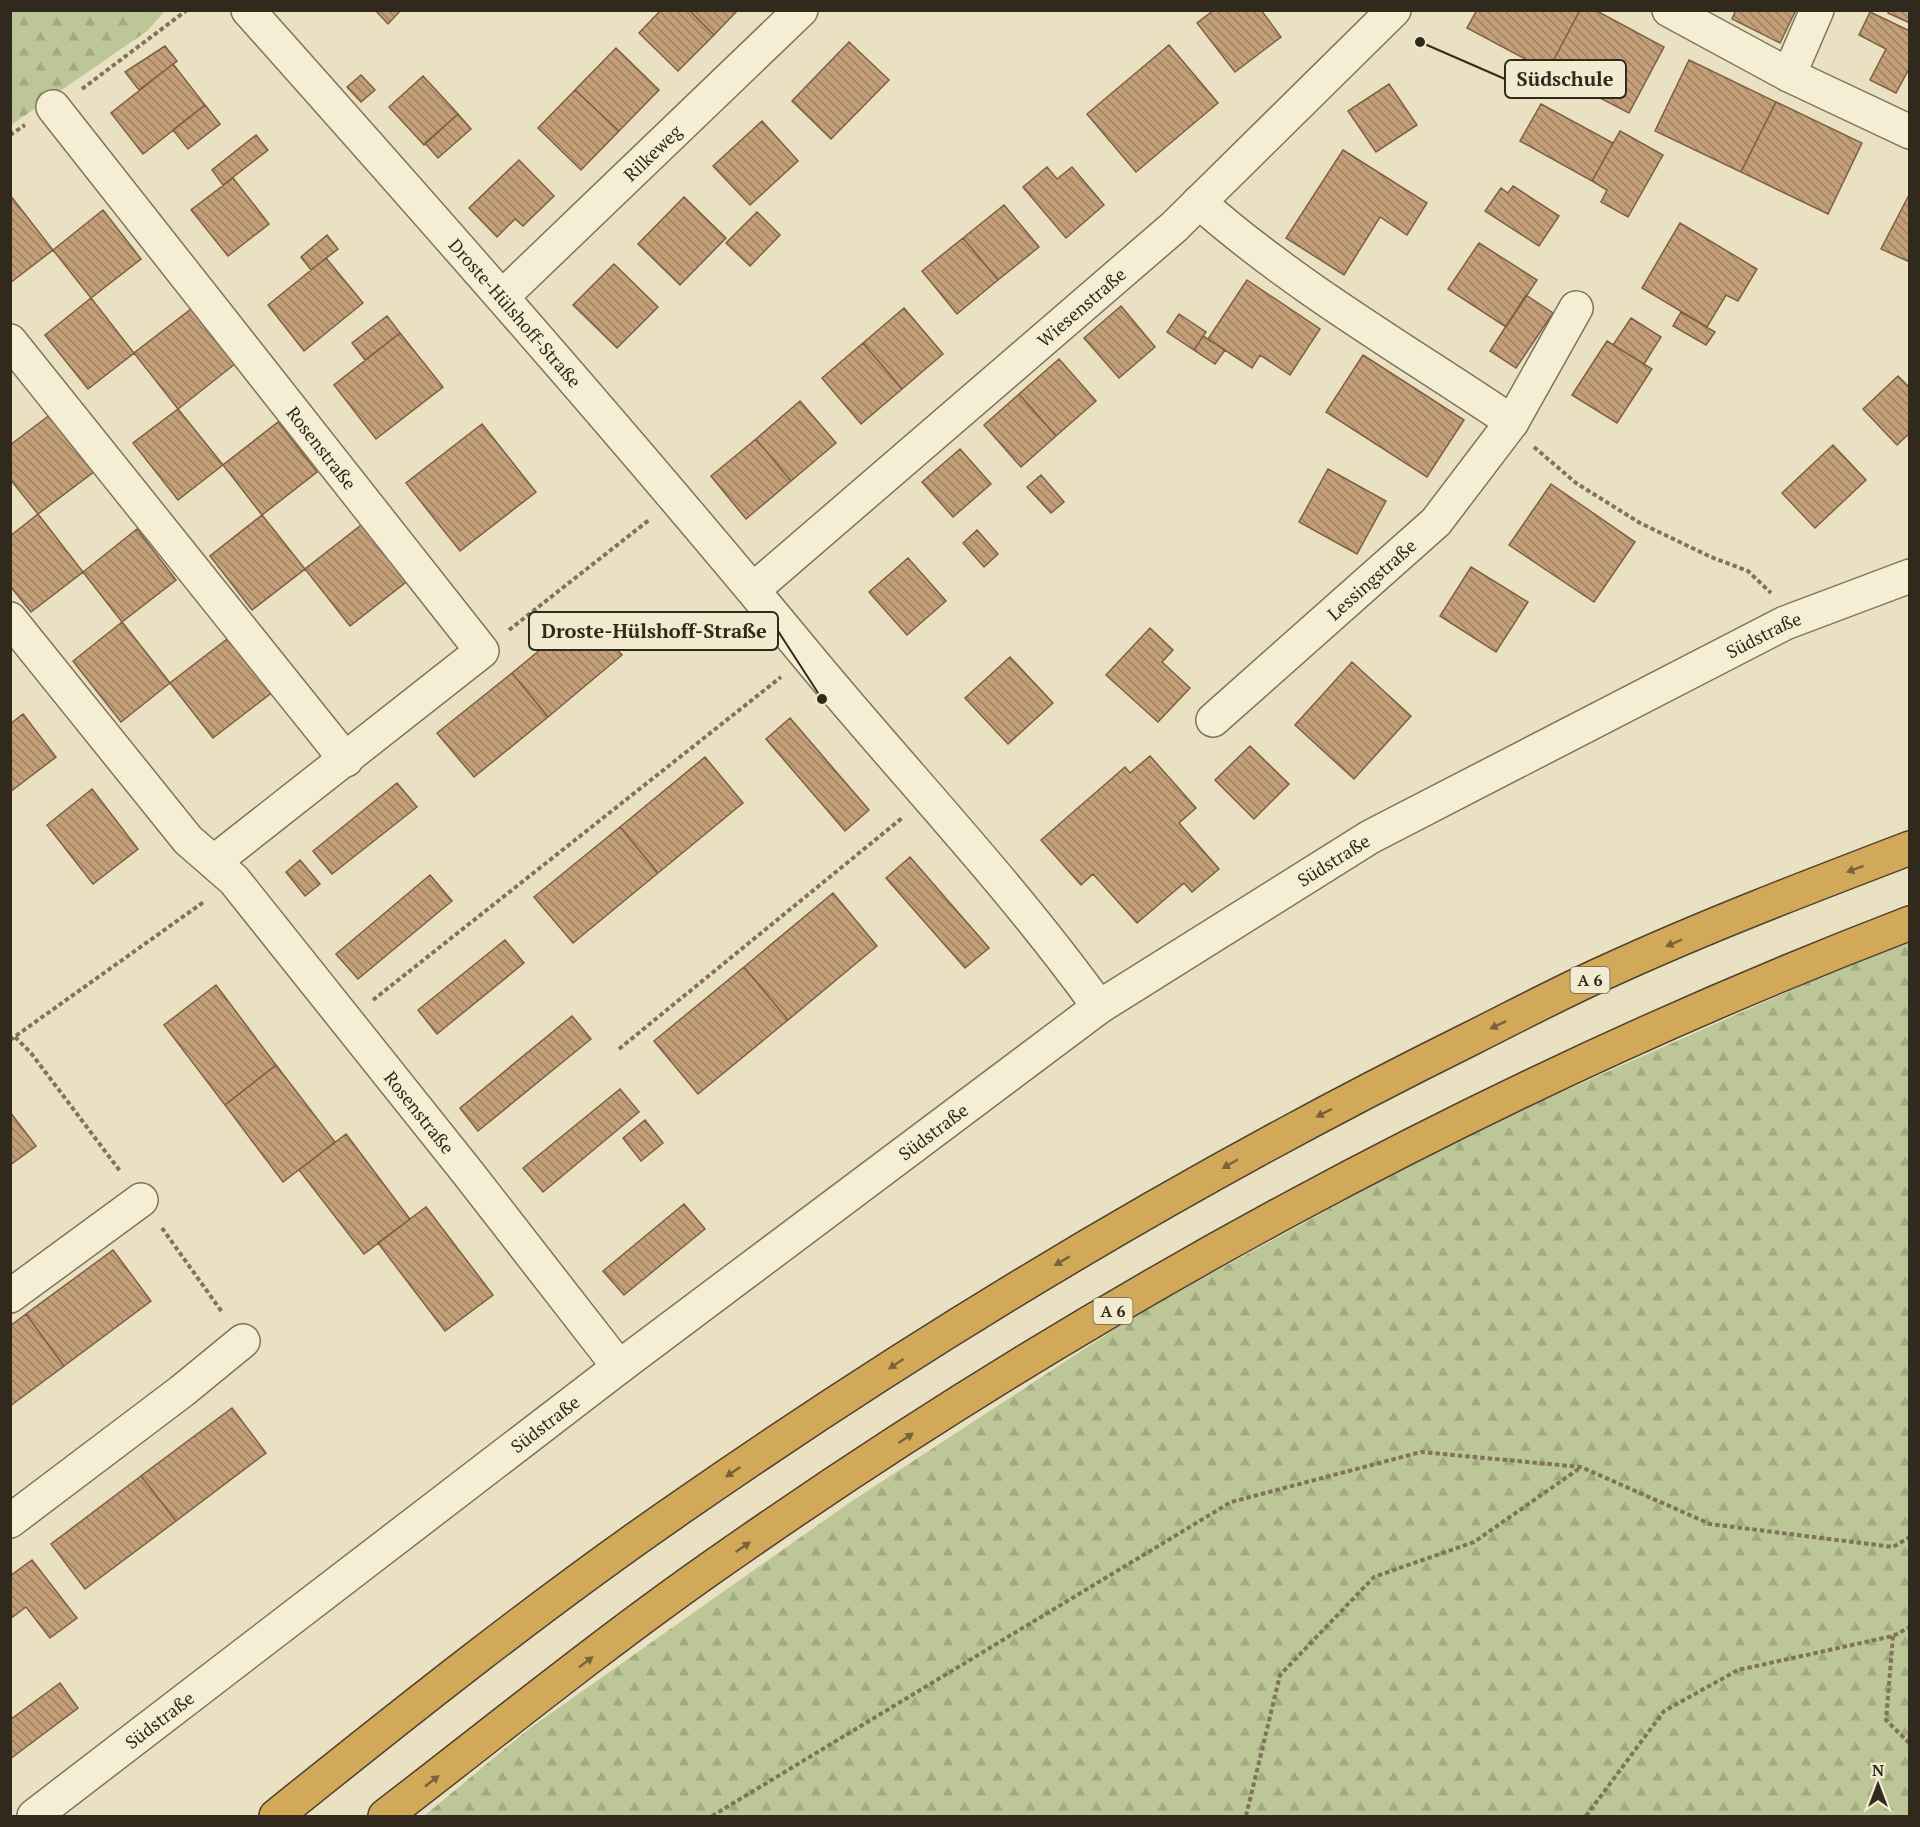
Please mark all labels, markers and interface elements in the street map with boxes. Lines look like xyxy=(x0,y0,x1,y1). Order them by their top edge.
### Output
callout: Südschule xyxy=(1505,60,1626,98)
text: Südschule xyxy=(1517,65,1614,92)
street label: Rilkeweg xyxy=(618,119,687,186)
street label: Droste-Hülshoff-Straße xyxy=(444,233,587,392)
street label: Wiesenstraße xyxy=(1032,262,1131,352)
street label: Rosenstraße xyxy=(281,401,362,494)
street label: Lessingstraße xyxy=(1322,533,1421,625)
street label: Südstraße xyxy=(1722,606,1804,663)
callout: Droste-Hülshoff-Straße xyxy=(529,612,778,650)
text: Droste-Hülshoff-Straße xyxy=(541,617,767,644)
street label: Südstraße xyxy=(1293,828,1374,892)
one-way arrow xyxy=(1846,865,1864,874)
one-way arrow xyxy=(1665,938,1683,948)
road number: A 6 xyxy=(1570,967,1610,993)
one-way arrow xyxy=(1489,1021,1506,1030)
street label: Rosenstraße xyxy=(379,1066,460,1159)
street label: Südstraße xyxy=(893,1098,973,1165)
one-way arrow xyxy=(1315,1108,1332,1118)
one-way arrow xyxy=(1222,1158,1238,1169)
one-way arrow xyxy=(1054,1256,1070,1267)
road number: A 6 xyxy=(1094,1298,1132,1324)
one-way arrow xyxy=(888,1358,904,1370)
street label: Südstraße xyxy=(505,1390,584,1458)
one-way arrow xyxy=(897,1433,914,1444)
one-way arrow xyxy=(726,1466,742,1478)
one-way arrow xyxy=(735,1541,752,1552)
one-way arrow xyxy=(578,1655,594,1668)
street label: Südstraße xyxy=(120,1686,199,1754)
north arrow xyxy=(1848,1755,1908,1815)
text: N xyxy=(1872,1759,1884,1781)
one-way arrow xyxy=(424,1775,439,1787)

